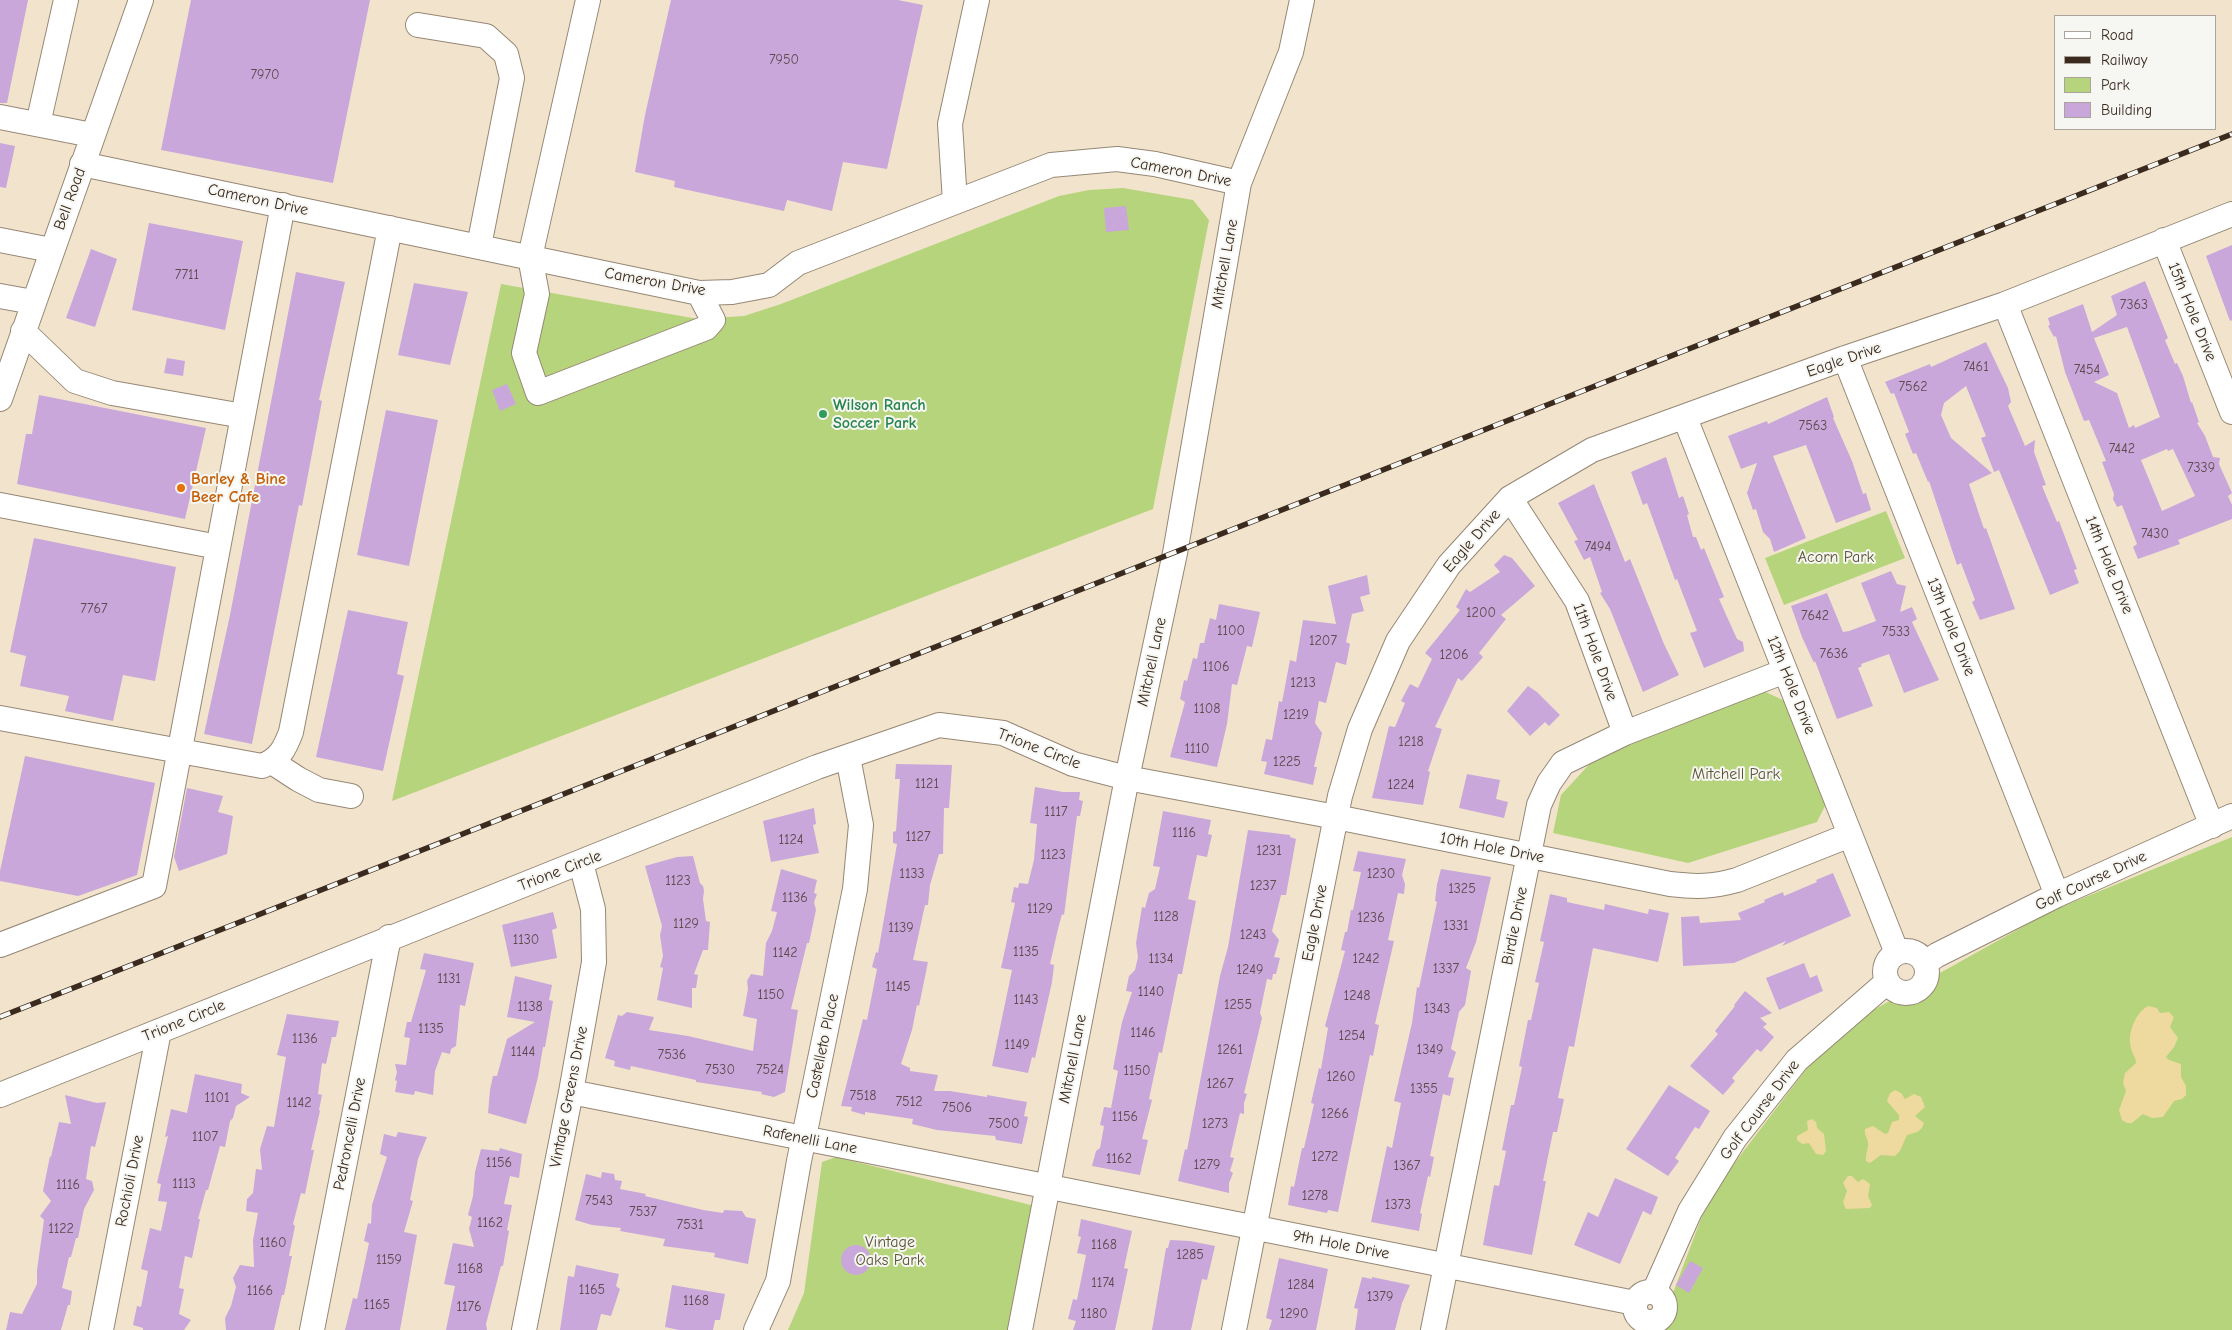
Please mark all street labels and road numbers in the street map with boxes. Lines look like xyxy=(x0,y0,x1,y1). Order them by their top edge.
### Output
street label: Cameron Drive xyxy=(1129,153,1233,191)
street label: Bell Road xyxy=(50,165,90,233)
street label: Cameron Drive xyxy=(206,180,310,220)
street label: Mitchell Lane xyxy=(1208,218,1242,310)
street label: 15th Hole Drive xyxy=(2163,260,2221,364)
street label: Cameron Drive xyxy=(603,264,707,300)
street label: Eagle Drive xyxy=(1804,338,1884,382)
street label: Eagle Drive xyxy=(1439,505,1505,577)
street label: 14th Hole Drive xyxy=(2081,513,2137,617)
street label: 13th Hole Drive xyxy=(1923,575,1979,679)
street label: 11th Hole Drive xyxy=(1568,601,1622,703)
street label: Mitchell Lane xyxy=(1133,616,1171,708)
street label: 12th Hole Drive xyxy=(1763,633,1819,737)
street label: Trione Circle xyxy=(995,724,1083,774)
street label: 10th Hole Drive xyxy=(1438,828,1546,868)
street label: Trione Circle xyxy=(516,846,604,896)
street label: Golf Course Drive xyxy=(2032,847,2150,915)
street label: Eagle Drive xyxy=(1298,883,1332,963)
street label: Birdie Drive xyxy=(1498,885,1532,967)
street label: Castelleto Place xyxy=(803,992,843,1100)
street label: Trione Circle xyxy=(140,996,228,1046)
street label: Mitchell Lane xyxy=(1055,1013,1091,1105)
street label: Vintage Greens Drive xyxy=(546,1024,592,1170)
street label: Golf Course Drive xyxy=(1716,1056,1804,1164)
street label: Pedroncelli Drive xyxy=(330,1076,370,1192)
street label: Rafenelli Lane xyxy=(761,1121,859,1159)
street label: Rochioli Drive xyxy=(112,1133,148,1229)
street label: 9th Hole Drive xyxy=(1291,1226,1391,1264)

